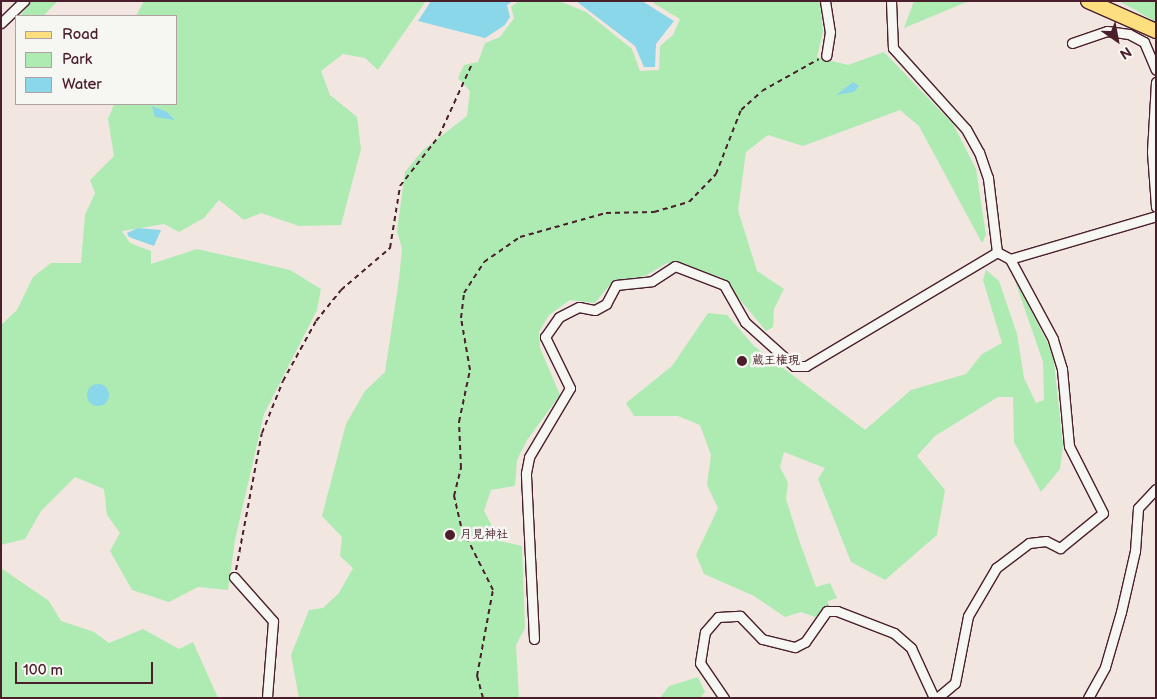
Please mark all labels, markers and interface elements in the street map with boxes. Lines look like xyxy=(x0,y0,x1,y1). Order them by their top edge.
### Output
legend xyxy=(15,15,178,105)
north arrow xyxy=(1092,15,1142,65)
text: Road xyxy=(62,25,98,44)
text: N xyxy=(1116,43,1134,63)
text: Park xyxy=(62,50,92,69)
text: Water xyxy=(62,75,102,94)
place label: 蔵王権現 xyxy=(752,354,800,368)
marker: 蔵王権現 xyxy=(736,355,748,367)
place label: 月見神社 xyxy=(460,528,508,542)
marker: 月見神社 xyxy=(444,529,456,541)
scale bar xyxy=(18,652,155,684)
text: 100 m xyxy=(23,661,63,680)

